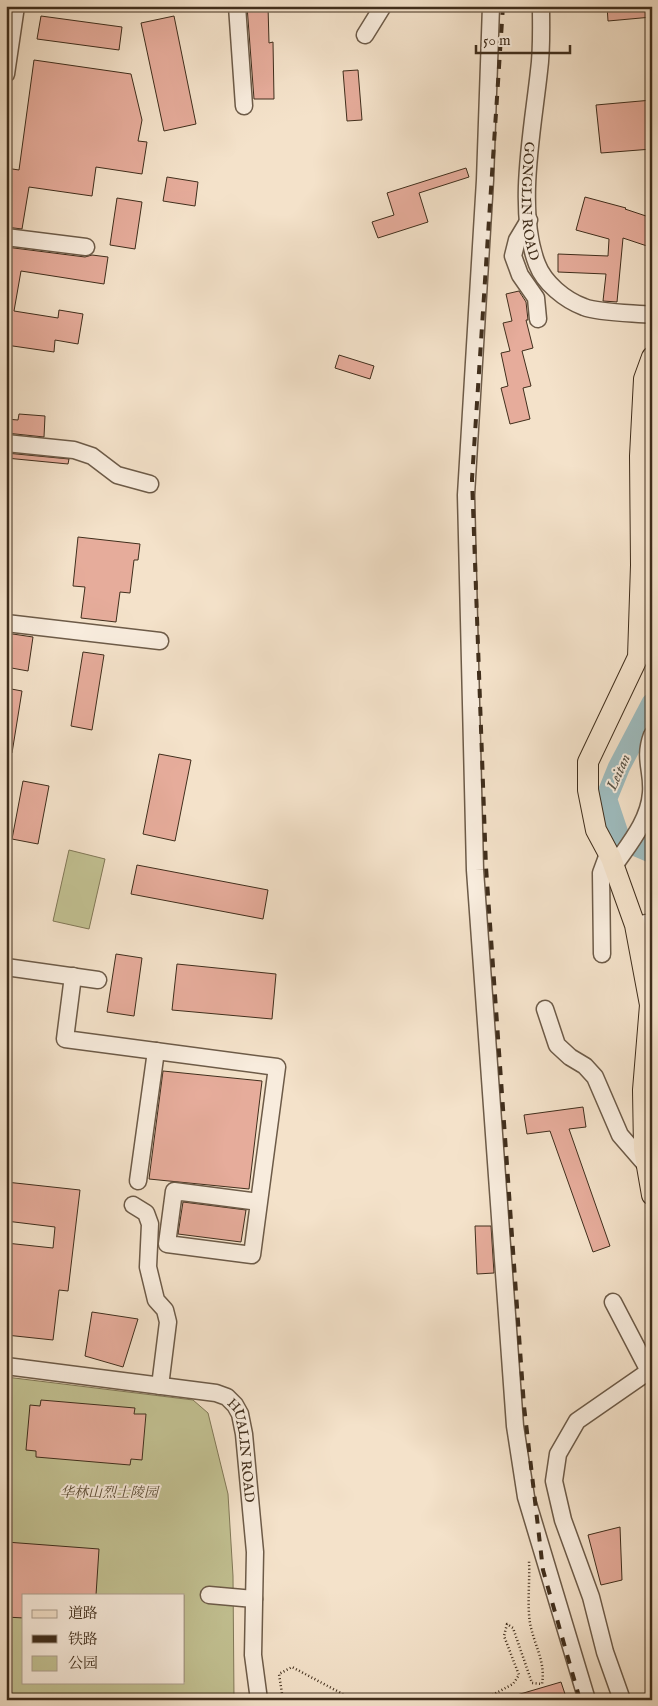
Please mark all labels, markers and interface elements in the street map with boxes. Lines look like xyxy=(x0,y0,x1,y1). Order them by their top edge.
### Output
scale bar xyxy=(476,22,569,54)
text: 50 m xyxy=(483,31,511,50)
street label: GONGLIN ROAD xyxy=(517,141,543,263)
water label: Leitan xyxy=(602,751,635,794)
street label: HUALIN ROAD xyxy=(223,1394,258,1503)
park label: 华林山烈士陵园 xyxy=(60,1484,160,1502)
legend xyxy=(22,1594,185,1684)
text: 道路 xyxy=(68,1604,98,1623)
text: 铁路 xyxy=(68,1630,98,1649)
text: 公园 xyxy=(68,1654,98,1673)

